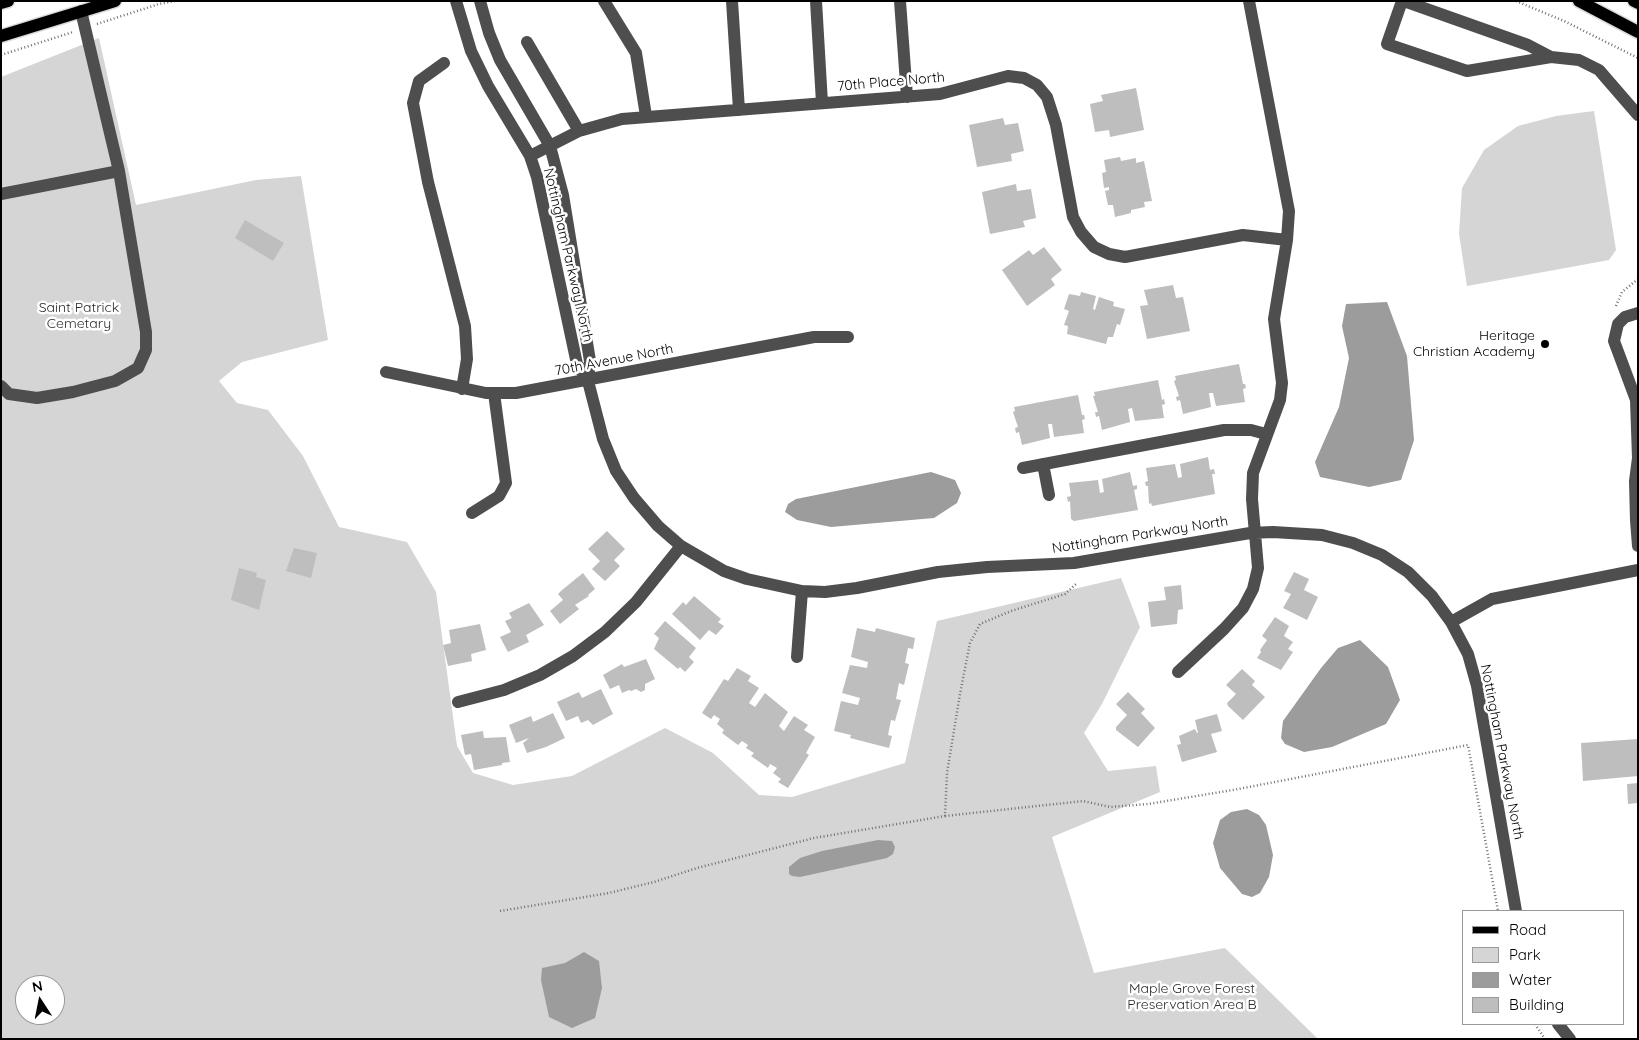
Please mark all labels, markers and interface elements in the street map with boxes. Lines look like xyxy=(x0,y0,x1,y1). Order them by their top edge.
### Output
street label: 70th Place North xyxy=(837,69,945,95)
street label: Nottingham Parkway North xyxy=(540,166,596,344)
park label: Saint Patrick Cemetary xyxy=(39,300,119,332)
place label: Heritage Christian Academy xyxy=(1413,328,1535,361)
marker: Heritage Christian Academy xyxy=(1539,338,1551,350)
street label: 70th Avenue North xyxy=(553,340,675,380)
street label: Nottingham Parkway North xyxy=(1051,513,1229,557)
street label: Nottingham Parkway North xyxy=(1477,663,1527,841)
legend xyxy=(1462,910,1624,1025)
text: Road xyxy=(1509,920,1546,939)
text: Park xyxy=(1509,945,1541,964)
text: Water xyxy=(1509,970,1552,989)
north arrow xyxy=(15,975,65,1025)
text: N xyxy=(31,976,44,996)
park label: Maple Grove Forest Preservation Area B xyxy=(1127,981,1257,1014)
text: Building xyxy=(1509,995,1564,1014)

